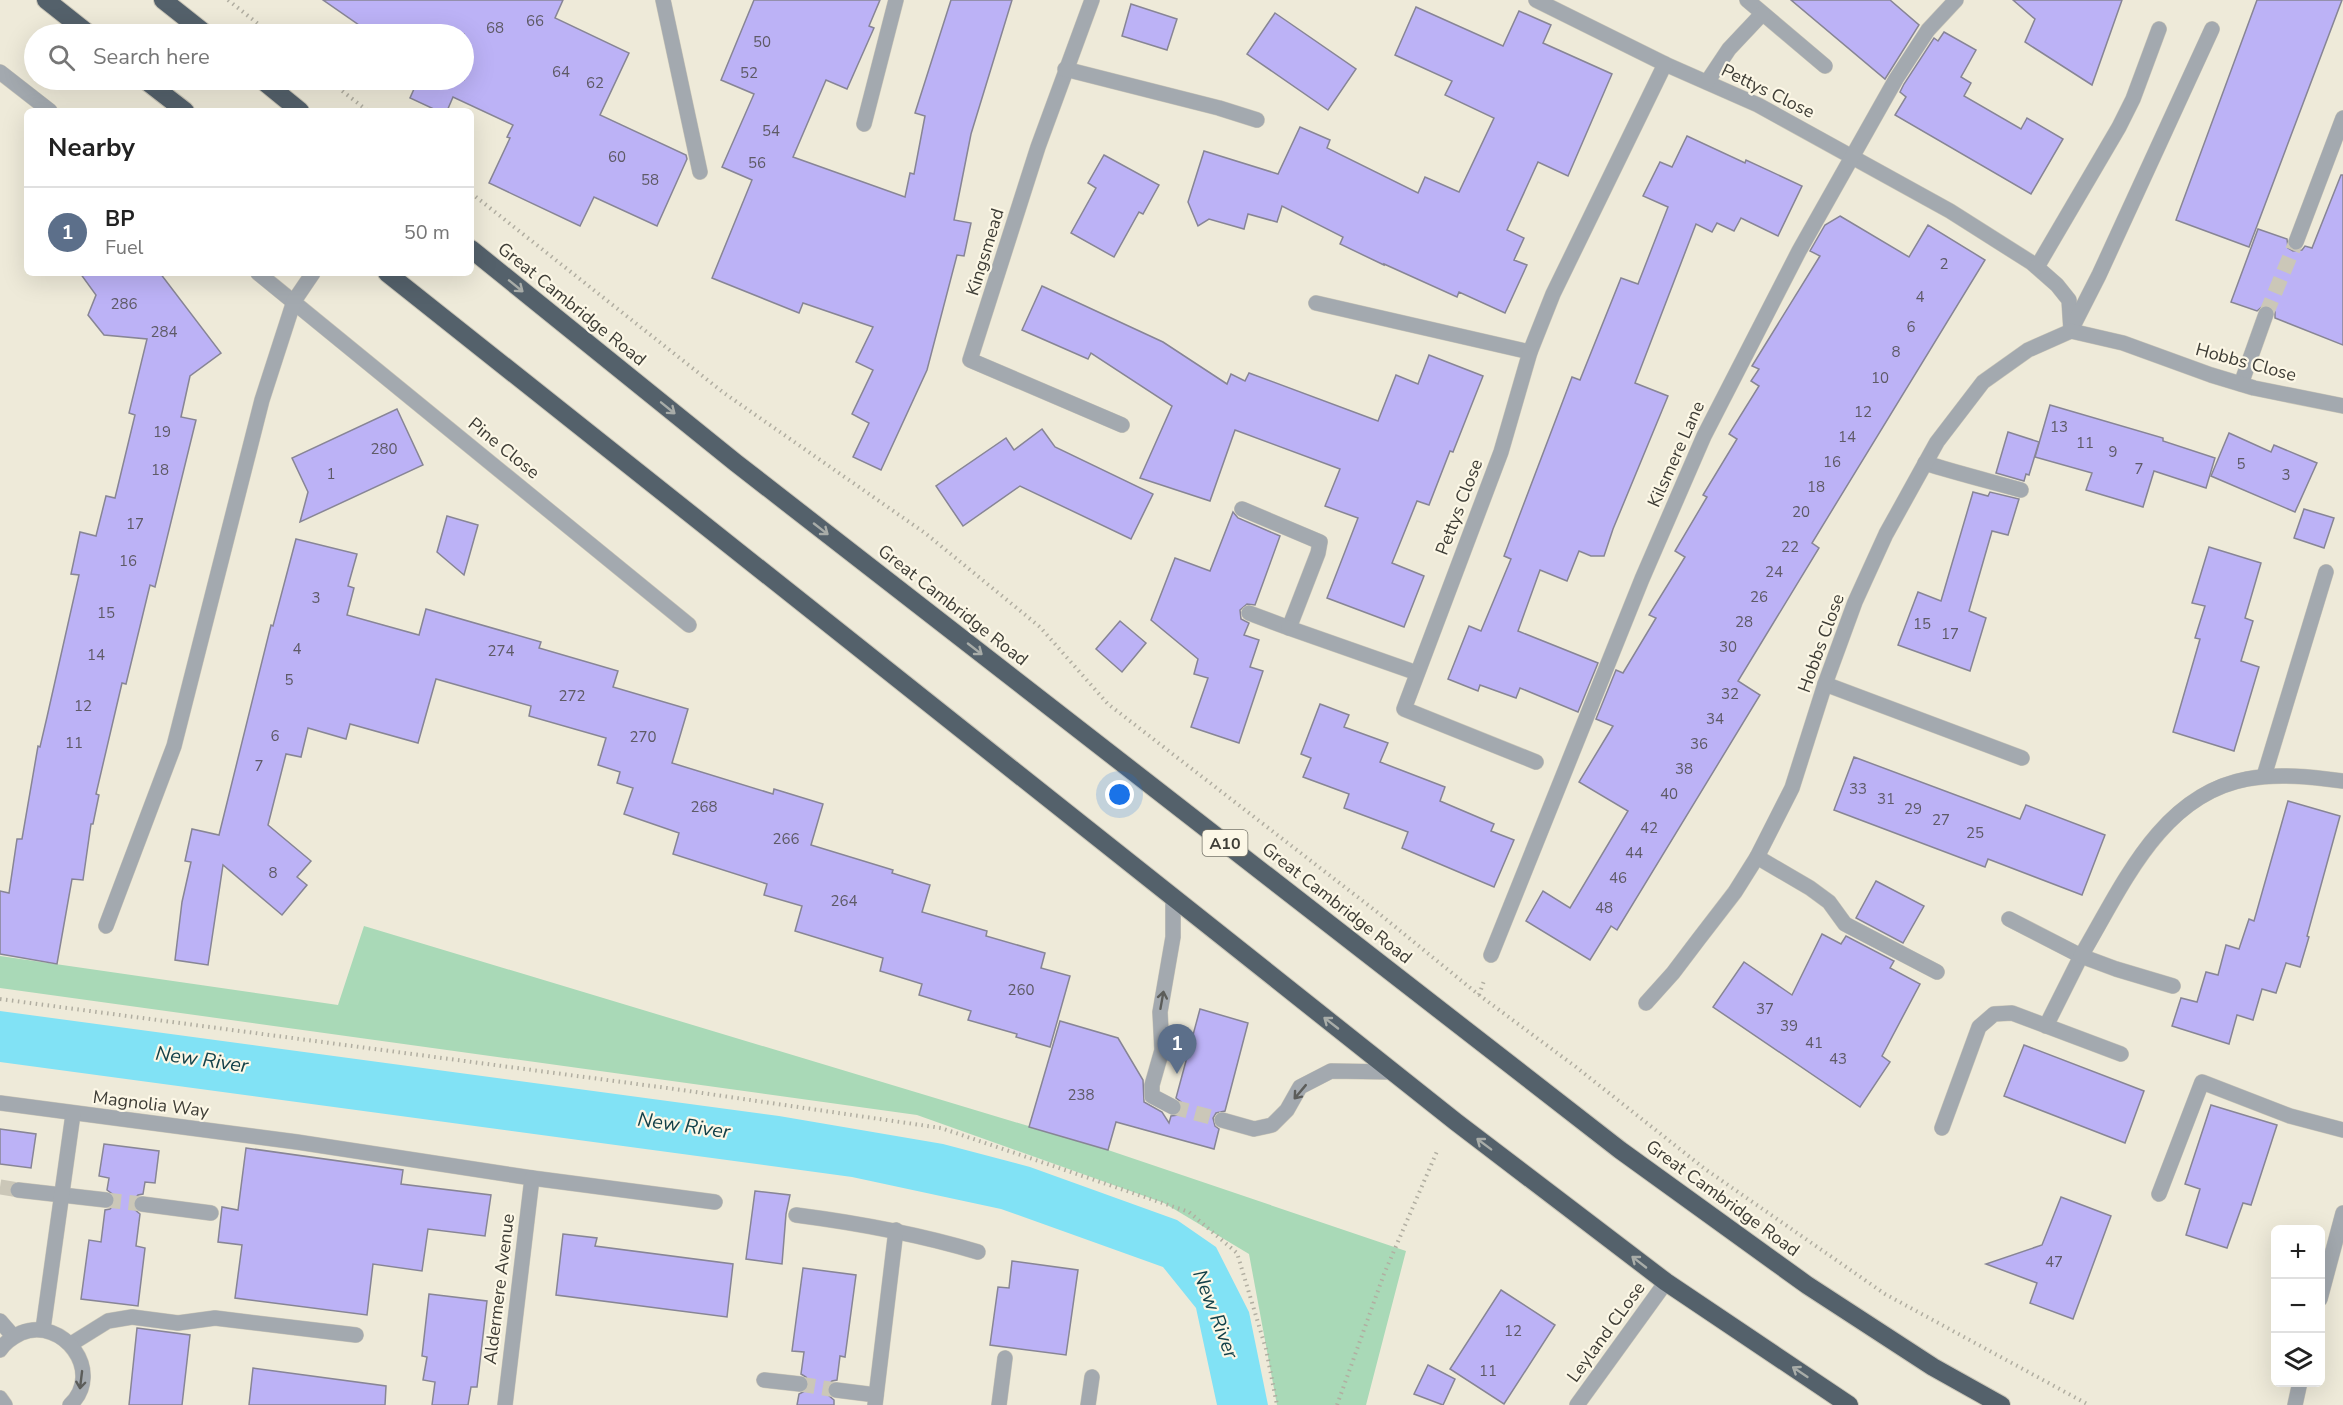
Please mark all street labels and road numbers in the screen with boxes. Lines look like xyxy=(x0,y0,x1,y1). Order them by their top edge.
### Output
street label: Pettys Close xyxy=(1717,58,1819,124)
street label: Kingsmead xyxy=(960,206,1010,298)
street label: Great Cambridge Road xyxy=(493,237,651,371)
street label: Hobbs Close xyxy=(2193,337,2299,387)
street label: Kilsmere Lane xyxy=(1642,397,1710,511)
street label: Pine Close xyxy=(463,412,545,484)
street label: Pettys Close xyxy=(1430,456,1488,558)
street label: Great Cambridge Road xyxy=(873,539,1033,671)
street label: Hobbs Close xyxy=(1792,590,1850,696)
road number: A10 xyxy=(1202,830,1248,856)
street label: Great Cambridge Road xyxy=(1257,837,1417,969)
street label: Magnolia Way xyxy=(92,1085,211,1123)
street label: Great Cambridge Road xyxy=(1641,1134,1805,1262)
street label: Aldermere Avenue xyxy=(478,1212,520,1366)
street label: Leyland CLose xyxy=(1561,1277,1651,1387)

